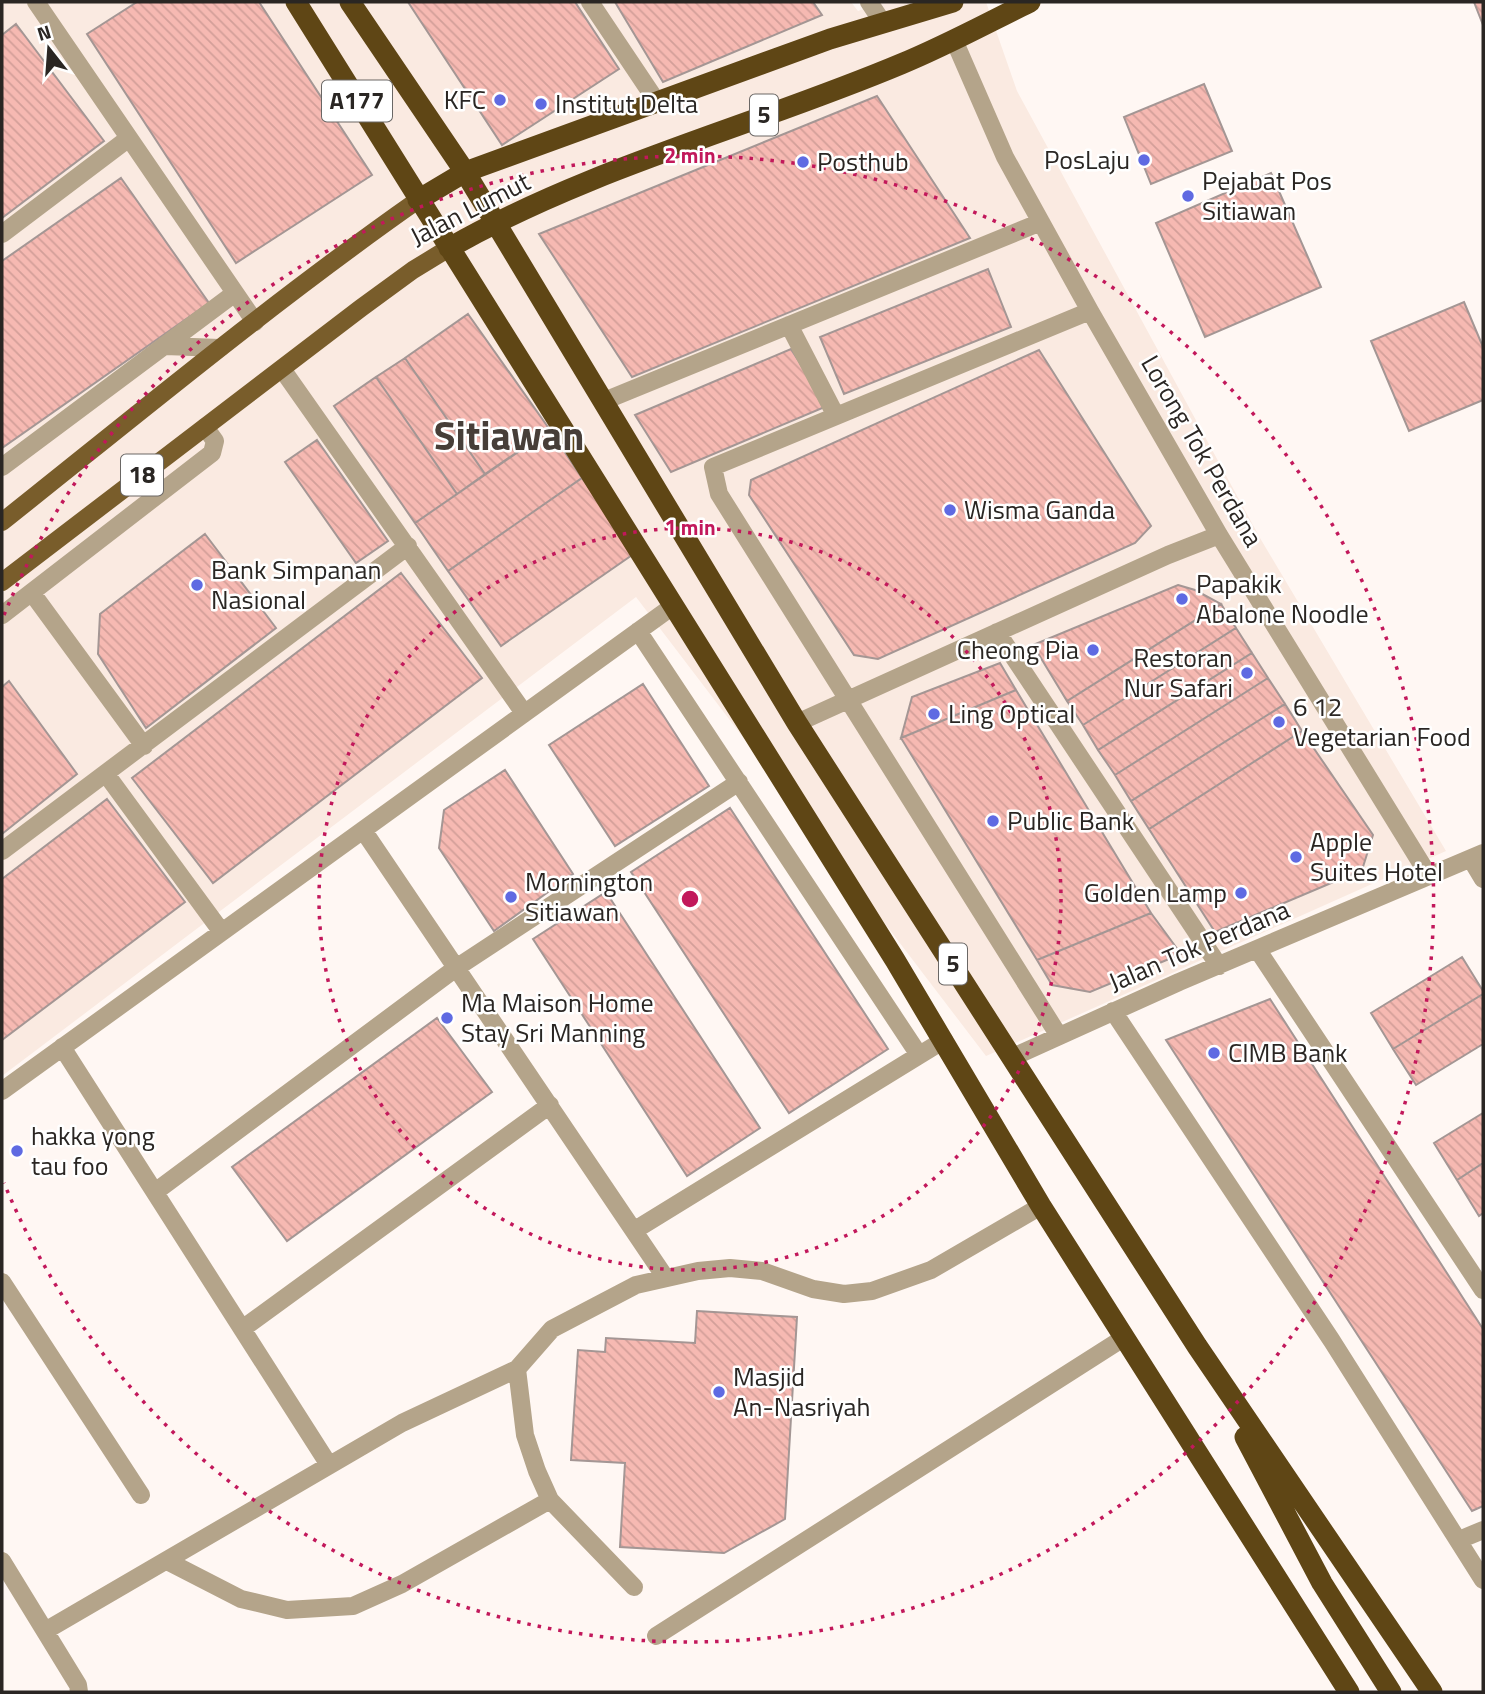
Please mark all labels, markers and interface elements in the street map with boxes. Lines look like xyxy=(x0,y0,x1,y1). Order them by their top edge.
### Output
north arrow xyxy=(14,14,84,84)
text: N xyxy=(33,16,54,48)
road number: A177 xyxy=(322,80,392,122)
place label: KFC xyxy=(444,80,486,119)
place label: Institut Delta xyxy=(555,84,698,123)
marker: KFC xyxy=(492,92,508,108)
road number: 5 xyxy=(750,94,778,135)
marker: Institut Delta xyxy=(533,96,549,112)
text: 2 min xyxy=(664,139,716,171)
place label: PosLaju xyxy=(1044,140,1130,179)
place label: Posthub xyxy=(817,142,909,181)
marker: PosLaju xyxy=(1136,152,1152,168)
marker: Posthub xyxy=(795,154,811,170)
place label: Pejabat Pos Sitiawan xyxy=(1202,161,1332,230)
street label: Jalan Lumut xyxy=(403,162,537,255)
marker: Pejabat Pos Sitiawan xyxy=(1180,188,1196,204)
street label: Lorong Tok Perdana xyxy=(1132,348,1273,554)
district label: Sitiawan xyxy=(434,405,584,466)
road number: 18 xyxy=(121,454,163,496)
place label: Wisma Ganda xyxy=(964,490,1115,529)
marker: Wisma Ganda xyxy=(942,502,958,518)
text: 1 min xyxy=(664,511,716,543)
place label: Bank Simpanan Nasional xyxy=(211,550,381,619)
place label: Papakik Abalone Noodle xyxy=(1196,564,1369,633)
marker: Bank Simpanan Nasional xyxy=(189,577,205,593)
marker: Papakik Abalone Noodle xyxy=(1174,591,1190,607)
place label: Cheong Pia xyxy=(957,630,1079,669)
place label: Restoran Nur Safari xyxy=(1123,638,1233,707)
marker: Cheong Pia xyxy=(1085,642,1101,658)
marker: Restoran Nur Safari xyxy=(1239,665,1255,681)
place label: 6 12 Vegetarian Food xyxy=(1293,687,1471,756)
place label: Ling Optical xyxy=(948,694,1075,733)
marker: Ling Optical xyxy=(926,706,942,722)
marker: 6 12 Vegetarian Food xyxy=(1271,714,1287,730)
place label: Public Bank xyxy=(1007,801,1134,840)
marker: Public Bank xyxy=(985,813,1001,829)
place label: Apple Suites Hotel xyxy=(1310,822,1443,891)
marker: Apple Suites Hotel xyxy=(1288,849,1304,865)
place label: Mornington Sitiawan xyxy=(525,862,653,931)
place label: Golden Lamp xyxy=(1084,873,1227,912)
marker: Golden Lamp xyxy=(1233,885,1249,901)
centre of rings xyxy=(678,887,702,911)
marker: Mornington Sitiawan xyxy=(503,889,519,905)
street label: Jalan Tok Perdana xyxy=(1102,890,1295,1001)
road number: 5 xyxy=(939,944,967,984)
place label: Ma Maison Home Stay Sri Manning xyxy=(461,983,654,1052)
marker: Ma Maison Home Stay Sri Manning xyxy=(439,1010,455,1026)
place label: CIMB Bank xyxy=(1228,1033,1348,1072)
marker: CIMB Bank xyxy=(1206,1045,1222,1061)
place label: hakka yong tau foo xyxy=(31,1116,155,1185)
marker: hakka yong tau foo xyxy=(9,1143,25,1159)
place label: Masjid An-Nasriyah xyxy=(733,1357,871,1426)
marker: Masjid An-Nasriyah xyxy=(711,1384,727,1400)

